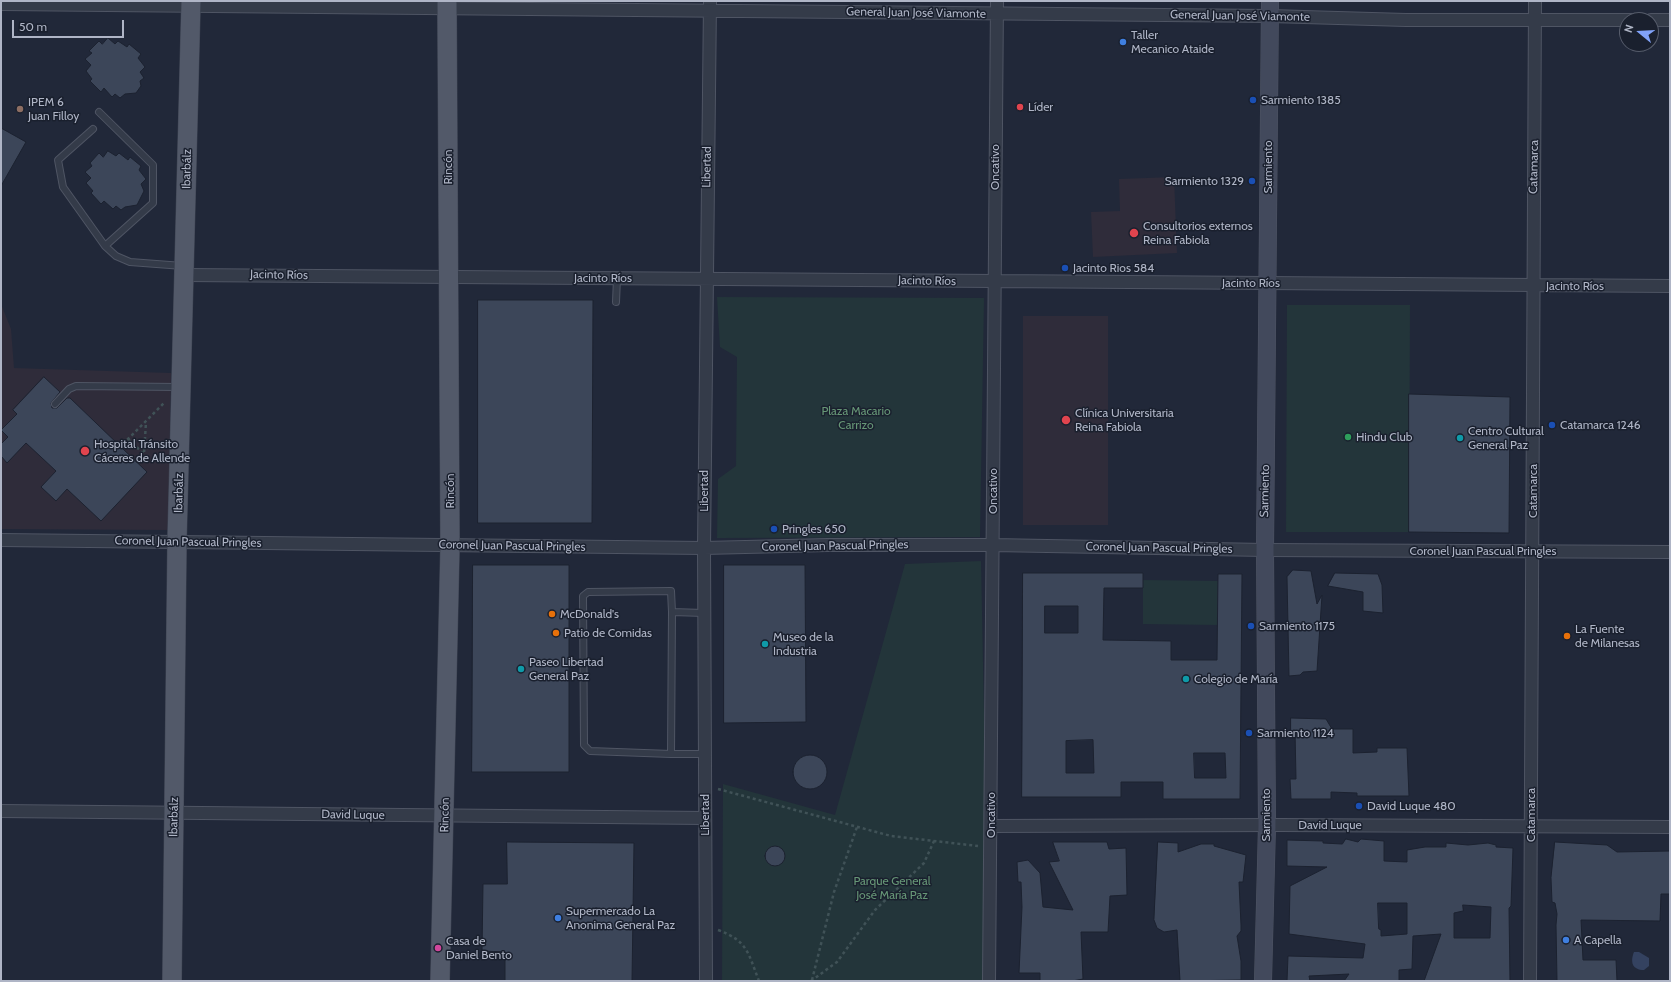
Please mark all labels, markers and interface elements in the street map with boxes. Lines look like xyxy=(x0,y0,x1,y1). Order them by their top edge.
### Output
street label: General Juan José Viamonte xyxy=(846,5,986,21)
street label: General Juan José Viamonte xyxy=(1170,8,1310,24)
scale bar xyxy=(14,12,126,38)
north arrow xyxy=(1619,12,1659,52)
text: 50 m xyxy=(19,19,47,34)
text: N xyxy=(1621,23,1636,34)
place label: Taller Mecanico Ataide xyxy=(1131,28,1214,56)
marker: Taller Mecanico Ataide xyxy=(1118,37,1128,47)
place label: Sarmiento 1385 xyxy=(1261,93,1341,107)
place label: IPEM 6 Juan Filloy xyxy=(28,95,79,123)
marker: Sarmiento 1385 xyxy=(1248,95,1258,105)
place label: Líder xyxy=(1028,100,1053,114)
marker: Líder xyxy=(1015,102,1025,112)
marker: IPEM 6 Juan Filloy xyxy=(15,104,25,114)
street label: Catamarca xyxy=(1526,140,1542,194)
street label: Sarmiento xyxy=(1261,141,1275,193)
street label: Oncativo xyxy=(988,144,1002,190)
street label: Libertad xyxy=(699,146,715,188)
street label: Ibarbálz xyxy=(179,149,195,189)
street label: Rincón xyxy=(441,149,455,185)
place label: Sarmiento 1329 xyxy=(1165,174,1244,188)
marker: Sarmiento 1329 xyxy=(1247,176,1257,186)
place label: Consultorios externos Reina Fabiola xyxy=(1143,219,1253,247)
marker: Consultorios externos Reina Fabiola xyxy=(1128,227,1140,239)
place label: Jacinto Rios 584 xyxy=(1073,261,1154,275)
marker: Jacinto Rios 584 xyxy=(1060,263,1070,273)
street label: Jacinto Ríos xyxy=(250,267,308,283)
street label: Jacinto Ríos xyxy=(574,271,632,285)
street label: Jacinto Ríos xyxy=(898,273,956,289)
street label: Jacinto Ríos xyxy=(1222,276,1280,290)
street label: Jacinto Ríos xyxy=(1546,279,1604,293)
park label: Plaza Macario Carrizo xyxy=(821,404,891,432)
place label: Clínica Universitaria Reina Fabiola xyxy=(1075,406,1174,434)
marker: Clínica Universitaria Reina Fabiola xyxy=(1060,414,1072,426)
place label: Catamarca 1246 xyxy=(1560,418,1641,432)
marker: Catamarca 1246 xyxy=(1547,420,1557,430)
place label: Centro Cultural General Paz xyxy=(1468,424,1544,452)
place label: Hindu Club xyxy=(1356,430,1412,444)
marker: Hindu Club xyxy=(1343,432,1353,442)
marker: Centro Cultural General Paz xyxy=(1455,433,1465,443)
place label: Hospital Tránsito Cáceres de Allende xyxy=(94,437,190,465)
marker: Hospital Tránsito Cáceres de Allende xyxy=(79,445,91,457)
street label: Sarmiento xyxy=(1257,464,1273,518)
street label: Catamarca xyxy=(1526,464,1540,518)
street label: Oncativo xyxy=(986,468,1000,514)
street label: Libertad xyxy=(697,470,711,512)
street label: Ibarbálz xyxy=(171,473,187,513)
street label: Rincón xyxy=(443,473,457,509)
place label: Pringles 650 xyxy=(782,522,846,536)
marker: Pringles 650 xyxy=(769,524,779,534)
street label: Coronel Juan Pascual Pringles xyxy=(114,534,262,550)
street label: Coronel Juan Pascual Pringles xyxy=(438,538,586,554)
street label: Coronel Juan Pascual Pringles xyxy=(761,538,909,554)
street label: Coronel Juan Pascual Pringles xyxy=(1085,540,1233,556)
street label: Coronel Juan Pascual Pringles xyxy=(1410,544,1556,558)
place label: McDonald's xyxy=(560,607,619,621)
marker: McDonald's xyxy=(547,609,557,619)
place label: Sarmiento 1175 xyxy=(1259,619,1335,633)
marker: Sarmiento 1175 xyxy=(1246,621,1256,631)
place label: La Fuente de Milanesas xyxy=(1575,622,1640,650)
place label: Patio de Comidas xyxy=(564,626,652,640)
marker: Patio de Comidas xyxy=(551,628,561,638)
place label: Museo de la Industria xyxy=(773,630,833,658)
marker: La Fuente de Milanesas xyxy=(1562,631,1572,641)
marker: Museo de la Industria xyxy=(760,639,770,649)
place label: Paseo Libertad General Paz xyxy=(529,655,603,683)
marker: Paseo Libertad General Paz xyxy=(516,664,526,674)
place label: Colegio de María xyxy=(1194,672,1278,686)
marker: Colegio de María xyxy=(1181,674,1191,684)
place label: Sarmiento 1124 xyxy=(1257,726,1334,740)
marker: Sarmiento 1124 xyxy=(1244,728,1254,738)
street label: Catamarca xyxy=(1524,788,1538,842)
street label: Sarmiento xyxy=(1259,789,1273,841)
street label: Oncativo xyxy=(984,792,998,838)
street label: Libertad xyxy=(698,794,712,836)
street label: Ibarbálz xyxy=(166,797,182,837)
street label: Rincón xyxy=(437,797,453,833)
place label: David Luque 480 xyxy=(1367,799,1456,813)
marker: David Luque 480 xyxy=(1354,801,1364,811)
street label: David Luque xyxy=(321,807,385,823)
street label: David Luque xyxy=(1298,818,1362,832)
park label: Parque General José María Paz xyxy=(853,874,931,902)
place label: Supermercado La Anonima General Paz xyxy=(566,904,675,932)
marker: Supermercado La Anonima General Paz xyxy=(553,913,563,923)
place label: A Capella xyxy=(1574,933,1621,947)
place label: Casa de Daniel Bento xyxy=(446,934,512,962)
marker: A Capella xyxy=(1561,935,1571,945)
marker: Casa de Daniel Bento xyxy=(433,943,443,953)

